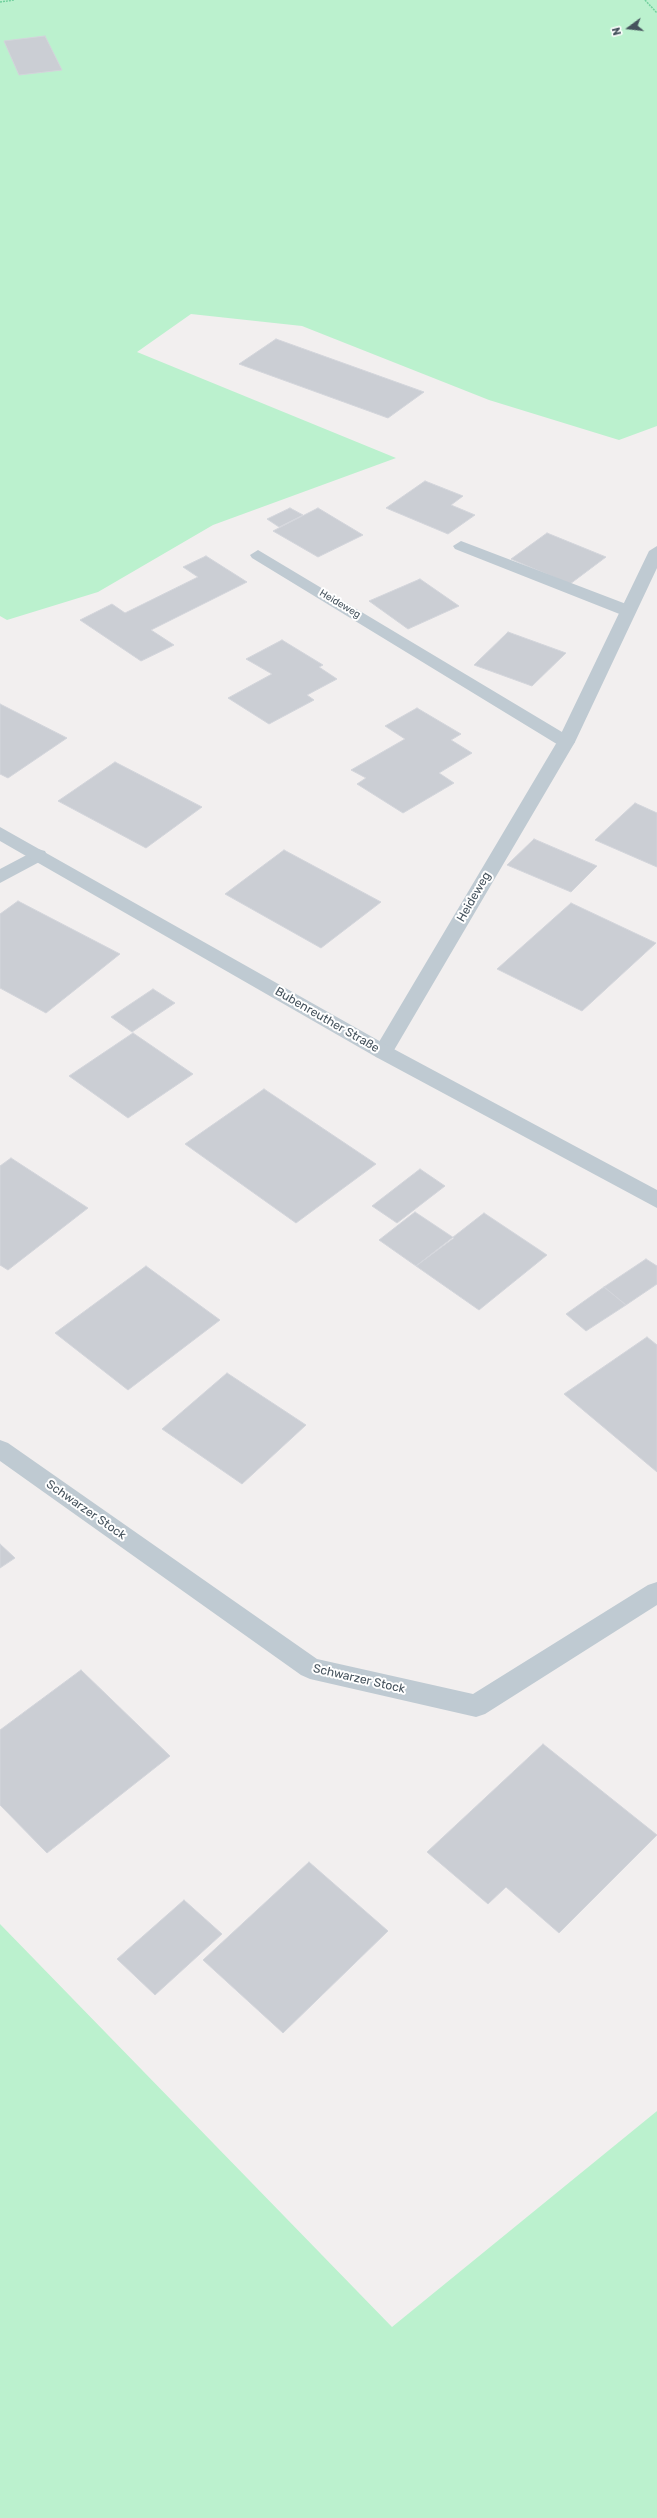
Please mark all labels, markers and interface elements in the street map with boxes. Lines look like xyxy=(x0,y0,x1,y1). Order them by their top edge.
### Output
north arrow xyxy=(609,8,649,48)
text: N xyxy=(610,26,624,37)
street label: Heideweg xyxy=(317,587,363,621)
street label: Heideweg xyxy=(454,869,494,925)
street label: Bubenreuther Straße xyxy=(272,984,382,1056)
street label: Schwarzer Stock xyxy=(43,1477,129,1543)
street label: Schwarzer Stock xyxy=(312,1661,406,1697)

